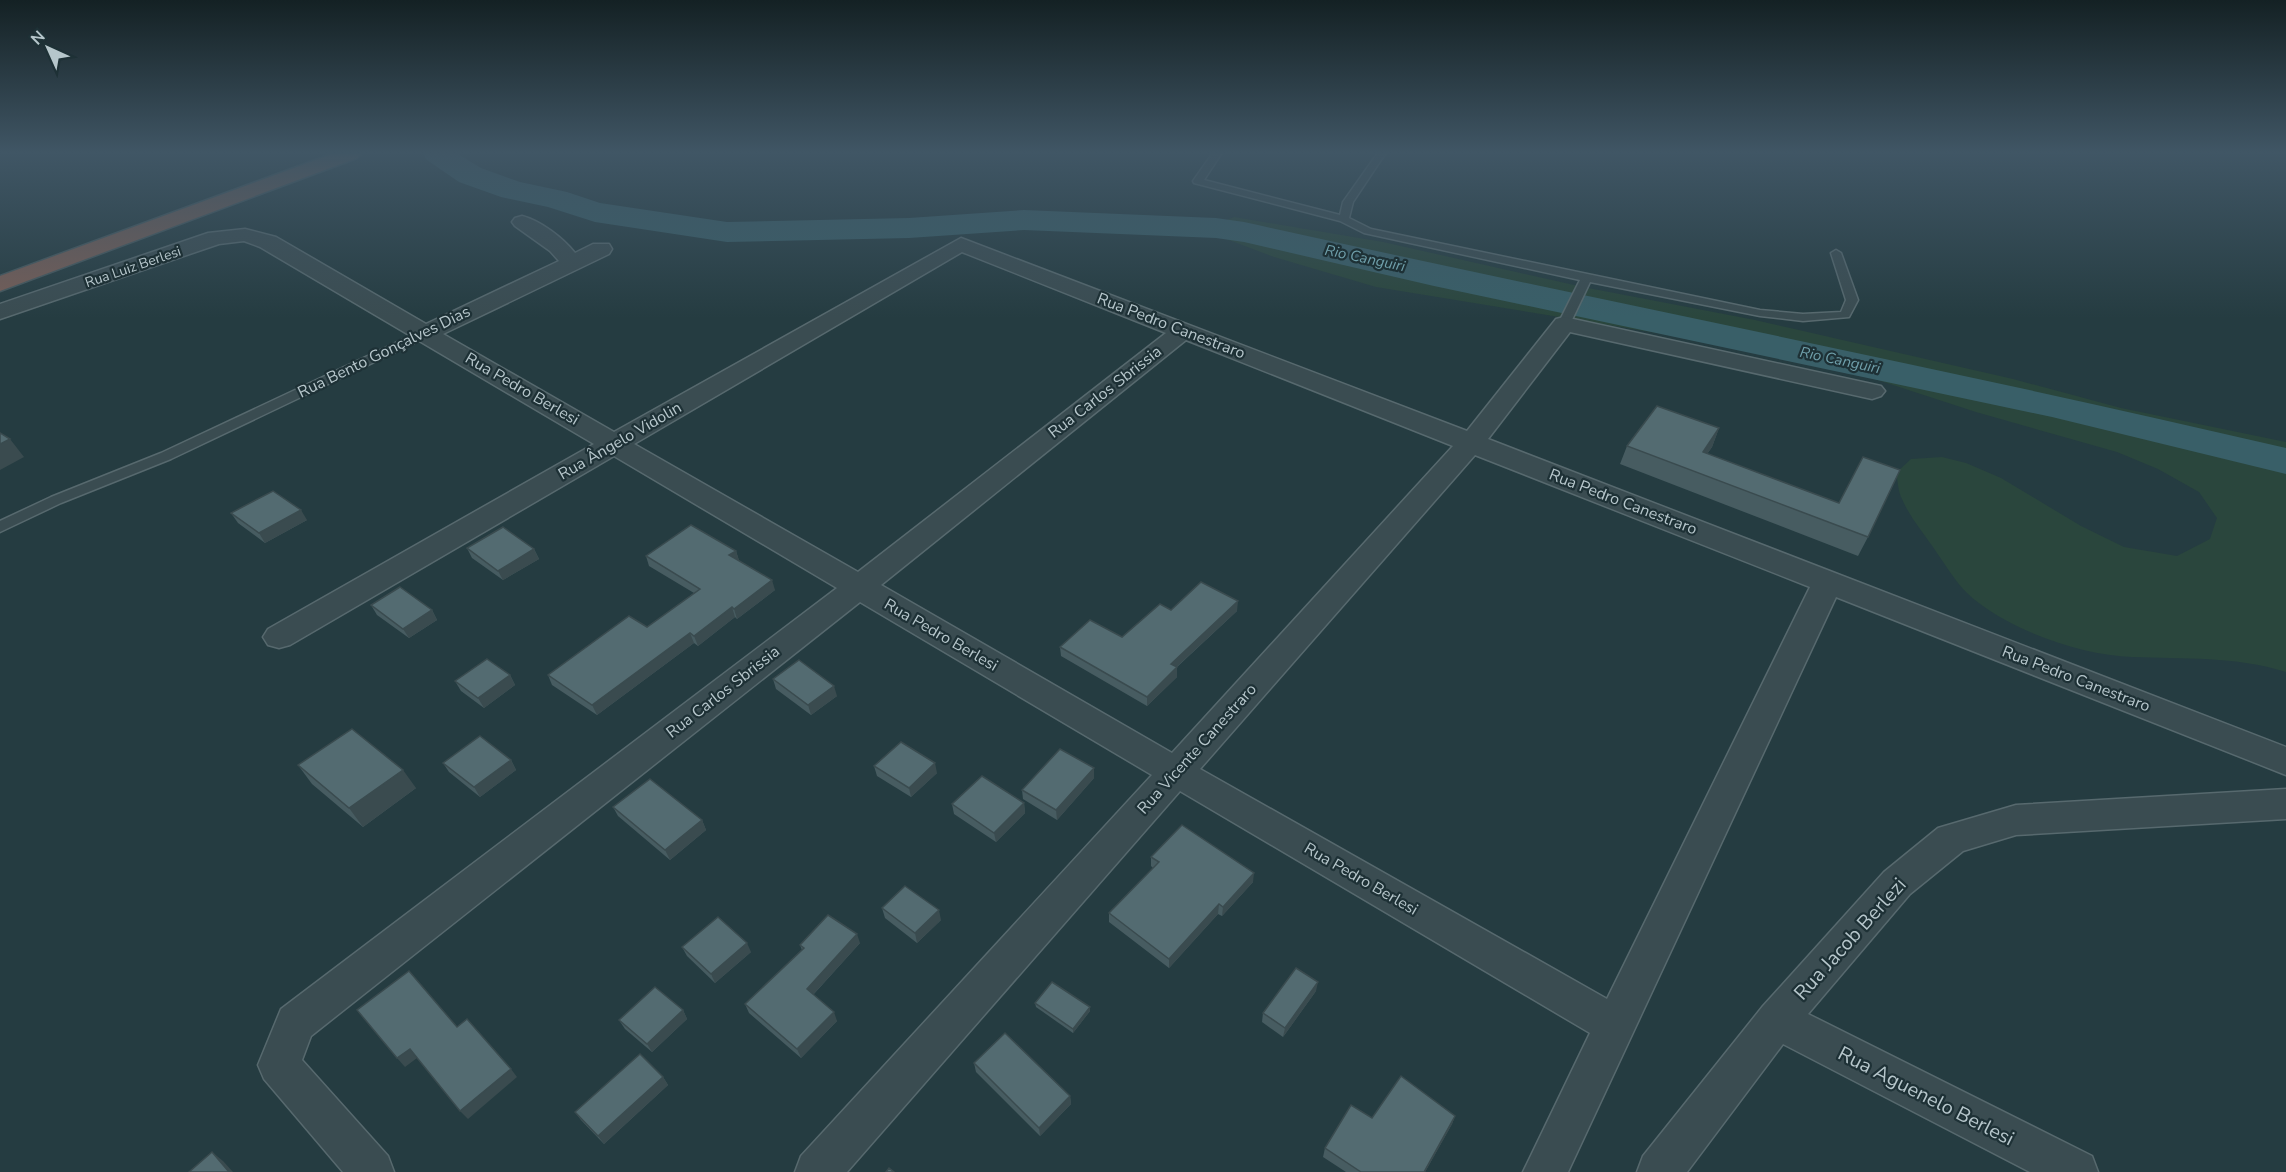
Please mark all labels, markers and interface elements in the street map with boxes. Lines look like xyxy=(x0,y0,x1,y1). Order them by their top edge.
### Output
north arrow xyxy=(18,18,78,78)
text: N xyxy=(26,26,50,50)
water label: Rio Canguiri xyxy=(1323,240,1407,276)
street label: Rua Luiz Berlesi xyxy=(82,242,184,292)
street label: Rua Pedro Canestraro xyxy=(1094,288,1248,364)
street label: Rua Bento Gonçalves Dias xyxy=(294,301,474,403)
street label: Rua Carlos Sbrissia xyxy=(1044,341,1166,443)
water label: Rio Canguiri xyxy=(1798,342,1882,378)
street label: Rua Pedro Berlesi xyxy=(461,347,583,431)
street label: Rua Ângelo Vidolin xyxy=(554,397,686,485)
street label: Rua Pedro Canestraro xyxy=(1546,464,1700,540)
street label: Rua Pedro Berlesi xyxy=(880,593,1002,677)
street label: Rua Carlos Sbrissia xyxy=(662,641,784,743)
street label: Rua Pedro Canestraro xyxy=(1999,641,2153,717)
street label: Rua Vicente Canestraro xyxy=(1132,679,1262,819)
street label: Rua Pedro Berlesi xyxy=(1300,837,1422,921)
street label: Rua Jacob Berlezi xyxy=(1788,872,1912,1006)
street label: Rua Aguenelo Berlesi xyxy=(1833,1040,2019,1152)

